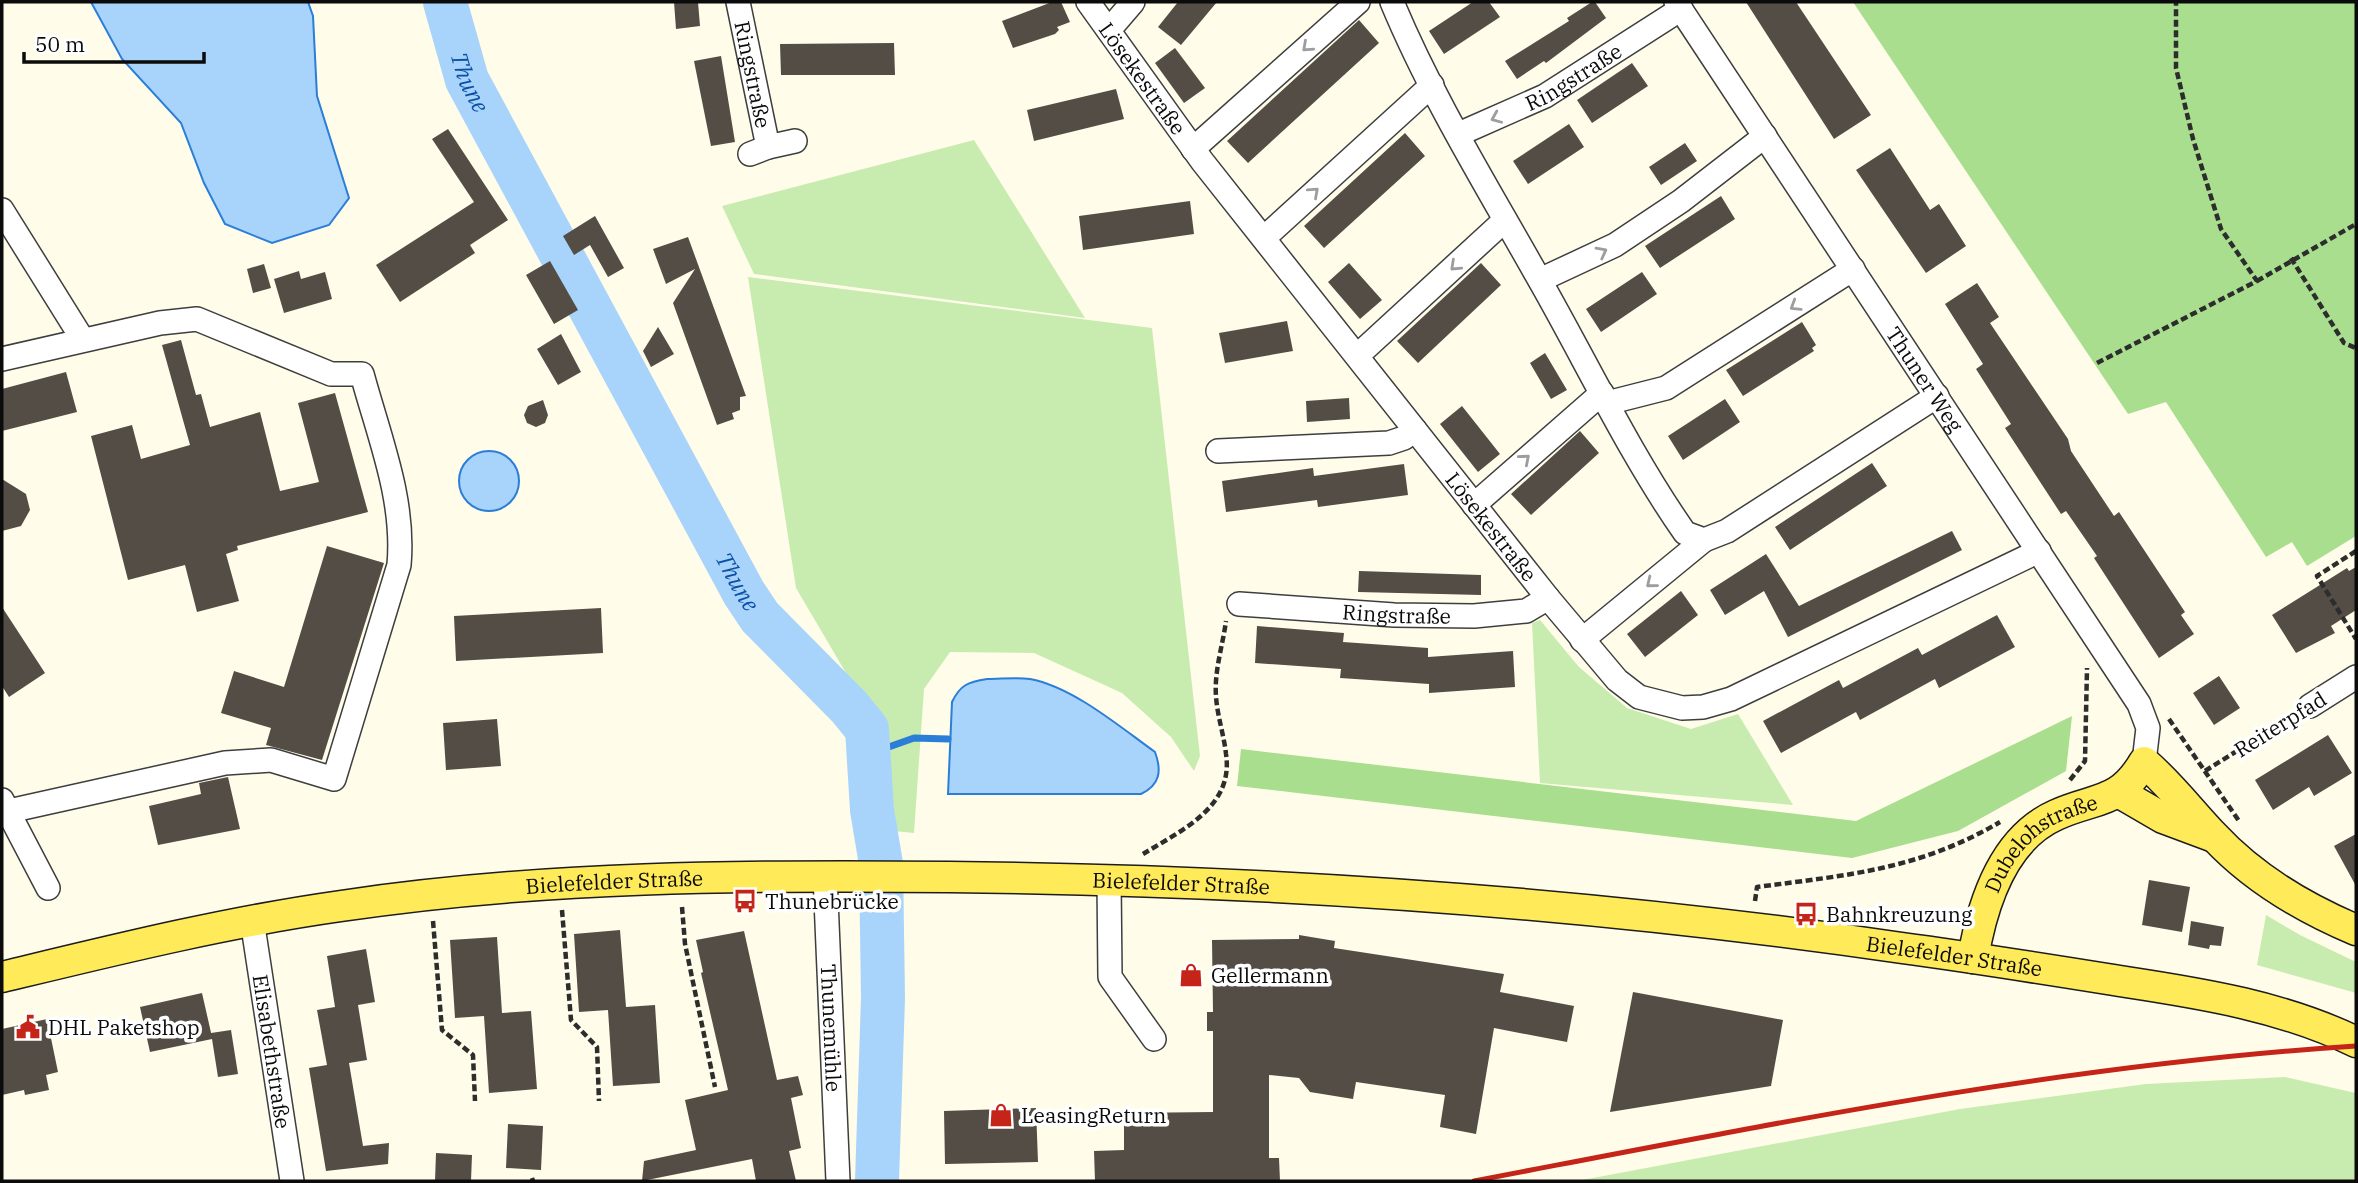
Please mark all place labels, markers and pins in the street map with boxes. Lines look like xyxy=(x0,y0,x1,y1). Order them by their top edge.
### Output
bus stop icon: Thunebrücke xyxy=(731,887,759,915)
place label: Thunebrücke xyxy=(765,887,899,915)
bus stop icon: Bahnkreuzung xyxy=(1792,900,1820,928)
place label: Bahnkreuzung xyxy=(1826,900,1973,928)
shop icon: Gellermann xyxy=(1177,961,1205,989)
place label: Gellermann xyxy=(1211,961,1329,989)
public building icon: DHL Paketshop xyxy=(14,1013,42,1041)
place label: DHL Paketshop xyxy=(48,1013,200,1041)
shop icon: LeasingReturn xyxy=(987,1101,1015,1129)
place label: LeasingReturn xyxy=(1021,1101,1166,1129)

